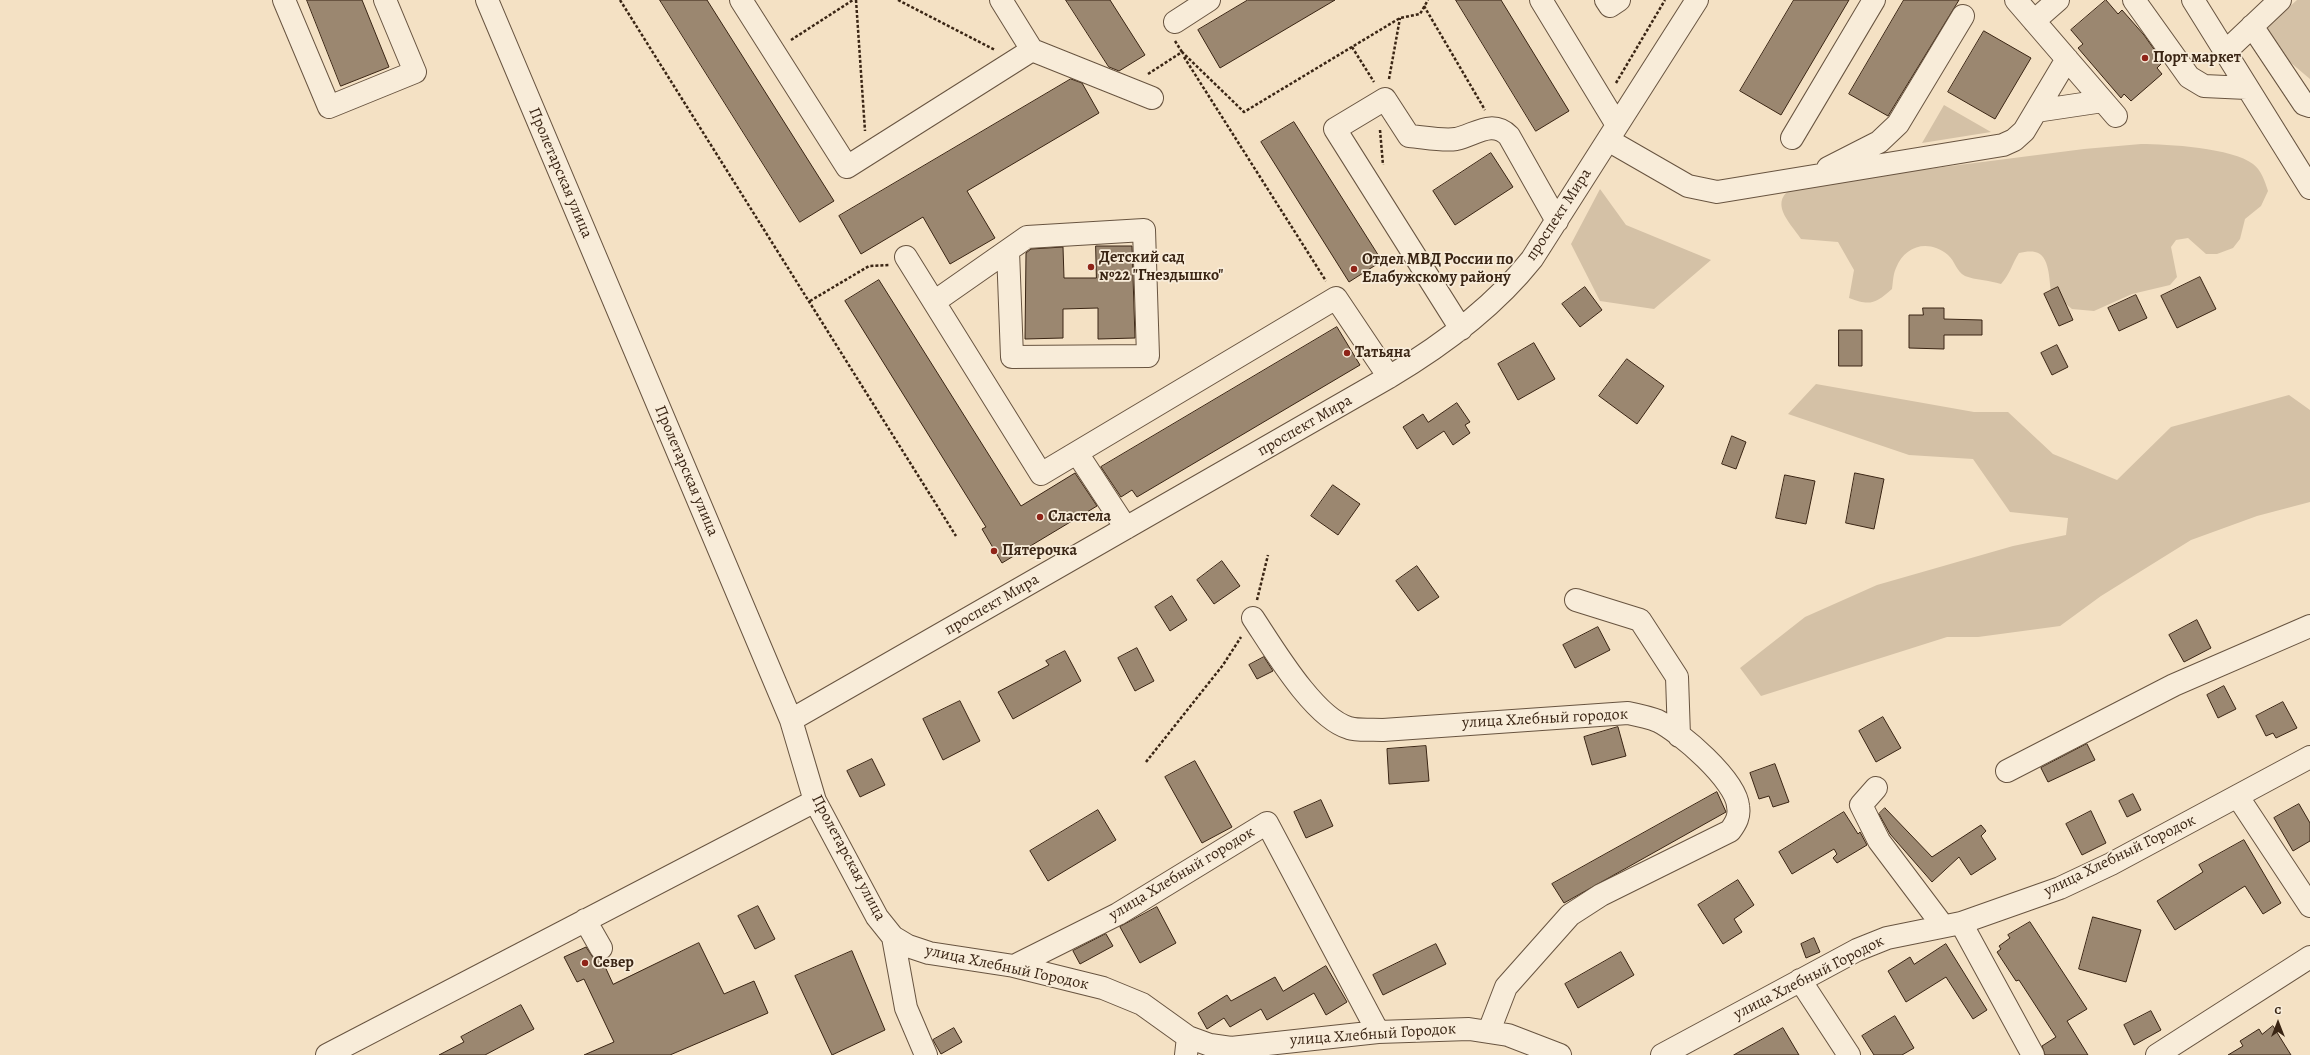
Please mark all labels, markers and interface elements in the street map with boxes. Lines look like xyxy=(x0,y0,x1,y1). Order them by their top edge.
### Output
place label: Порт маркет xyxy=(2153,48,2241,68)
marker: Порт маркет xyxy=(2140,53,2150,63)
street label: Пролетарская улица xyxy=(524,105,596,241)
street label: проспект Мира xyxy=(1522,165,1596,265)
place label: Детский сад №22 "Гнездышко" xyxy=(1099,248,1223,286)
place label: Отдел МВД России по Елабужскому району xyxy=(1362,250,1513,288)
marker: Детский сад №22 "Гнездышко" xyxy=(1086,262,1096,272)
marker: Отдел МВД России по Елабужскому району xyxy=(1349,264,1359,274)
place label: Татьяна xyxy=(1355,343,1411,363)
marker: Татьяна xyxy=(1342,348,1352,358)
street label: проспект Мира xyxy=(1254,391,1356,461)
street label: Пролетарская улица xyxy=(650,403,722,539)
place label: Сластела xyxy=(1048,507,1111,527)
marker: Сластела xyxy=(1035,512,1045,522)
place label: Пятерочка xyxy=(1002,541,1077,561)
marker: Пятерочка xyxy=(989,546,999,556)
street label: проспект Мира xyxy=(941,570,1043,640)
street label: улица Хлебный городок xyxy=(1461,705,1629,733)
street label: Пролетарская улица xyxy=(807,792,889,924)
street label: улица Хлебный Городок xyxy=(2041,811,2199,901)
street label: улица Хлебный городок xyxy=(1106,823,1258,925)
street label: улица Хлебный Городок xyxy=(1731,932,1887,1024)
street label: улица Хлебный Городок xyxy=(924,941,1090,995)
place label: Север xyxy=(593,953,634,973)
marker: Север xyxy=(580,958,590,968)
north arrow xyxy=(2258,1003,2298,1043)
text: С xyxy=(2275,1003,2281,1018)
street label: улица Хлебный Городок xyxy=(1289,1020,1457,1050)

